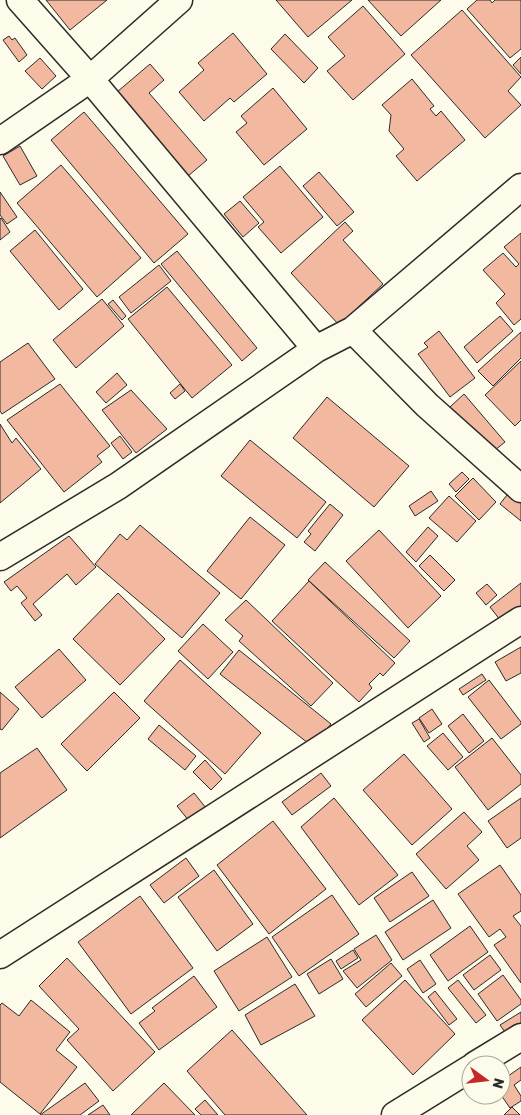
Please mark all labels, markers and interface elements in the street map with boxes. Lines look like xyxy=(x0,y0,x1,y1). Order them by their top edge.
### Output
north arrow xyxy=(461,1055,511,1105)
text: N xyxy=(489,1076,508,1090)

